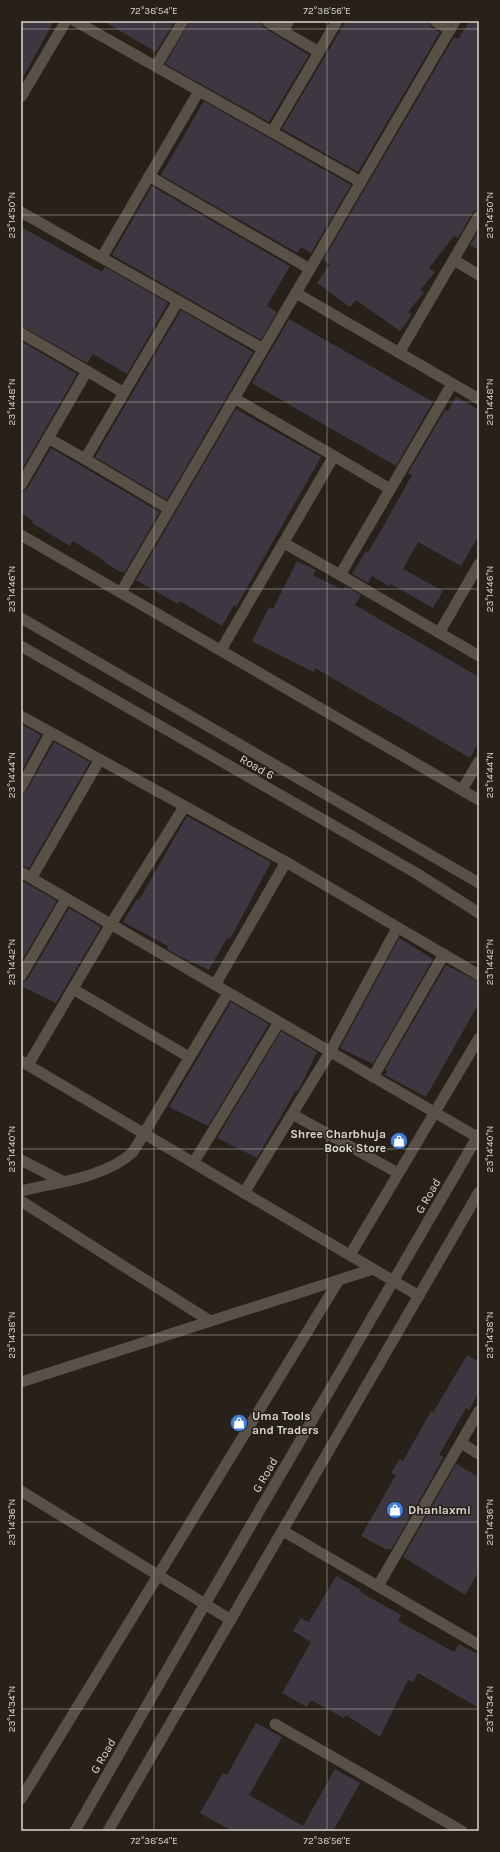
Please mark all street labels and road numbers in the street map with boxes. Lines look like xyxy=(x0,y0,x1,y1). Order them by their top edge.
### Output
street label: Road 6 xyxy=(237,752,277,782)
street label: G Road xyxy=(412,1176,444,1216)
street label: G Road xyxy=(249,1455,281,1495)
street label: G Road xyxy=(87,1736,119,1776)

